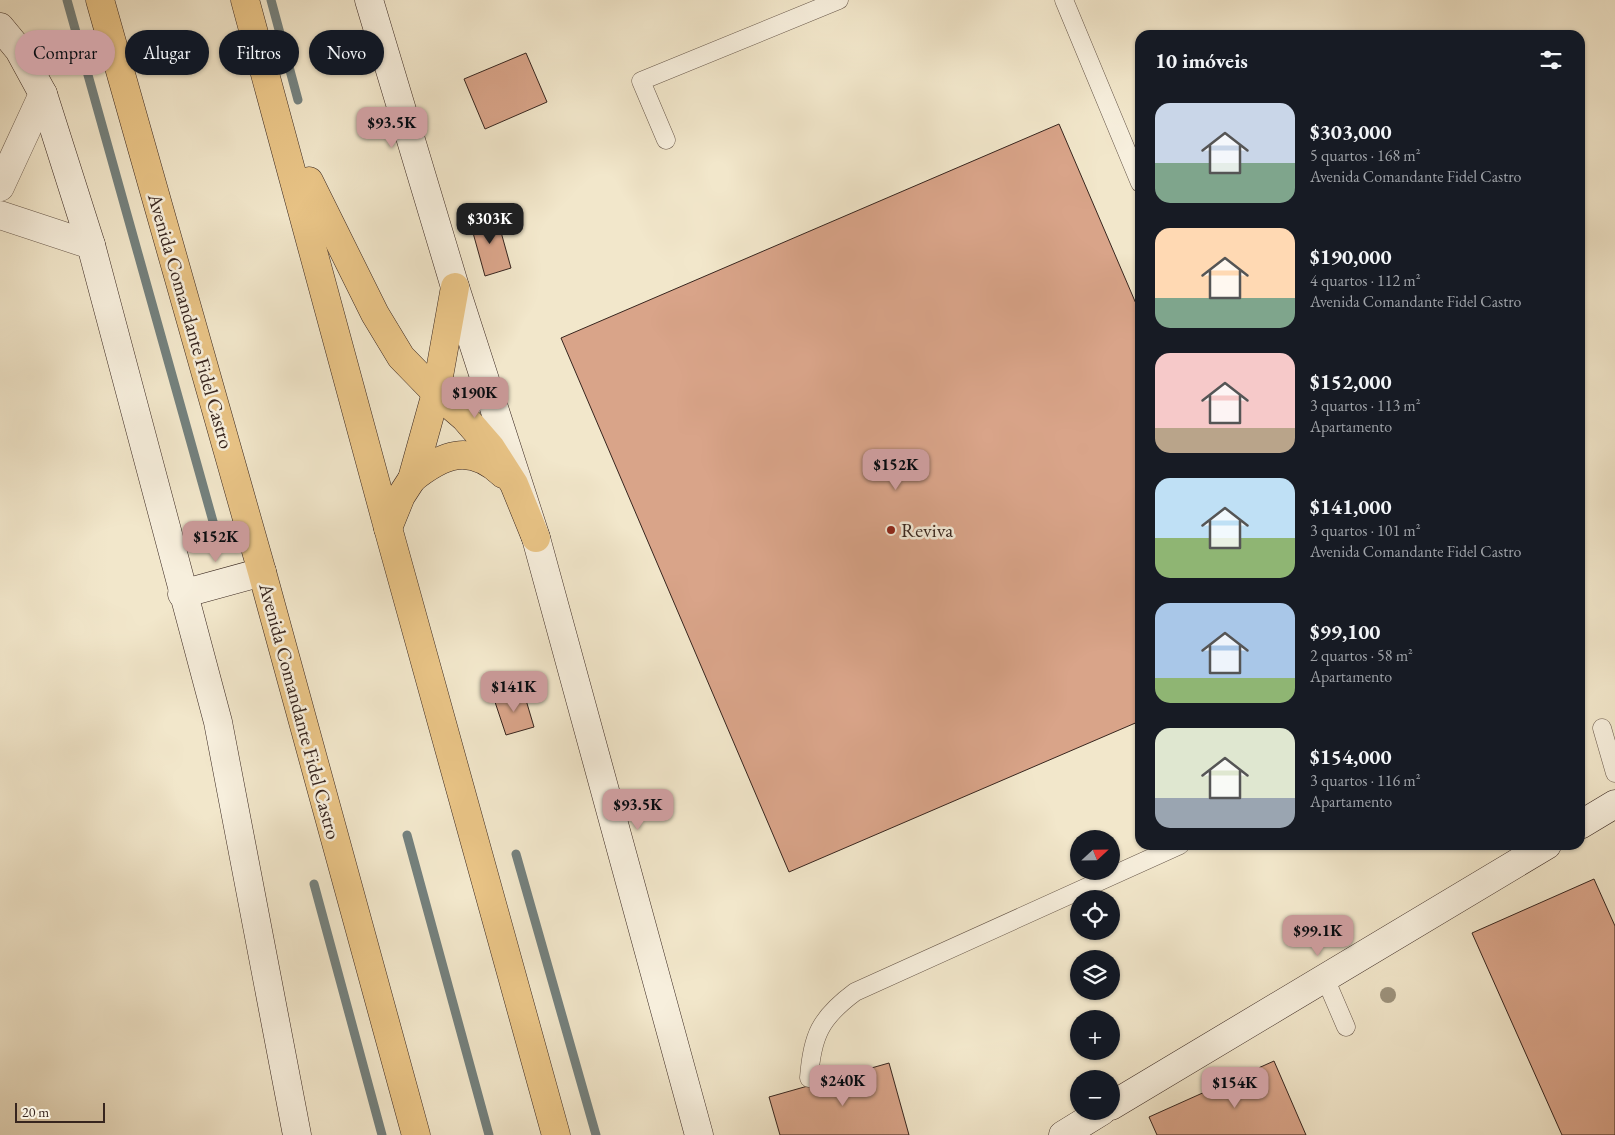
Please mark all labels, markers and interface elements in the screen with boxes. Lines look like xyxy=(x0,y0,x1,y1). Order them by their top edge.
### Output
chip: Comprar xyxy=(15,30,115,75)
chip: Alugar xyxy=(125,30,209,75)
chip: Filtros xyxy=(219,30,299,75)
chip: Novo xyxy=(309,30,384,75)
icon: filters xyxy=(1537,46,1565,74)
text: 10 imóveis xyxy=(1155,47,1248,74)
pin: $93.5K xyxy=(351,106,433,149)
text: $93.5K xyxy=(368,112,416,133)
text: $303,000 xyxy=(1310,118,1392,145)
icon: home xyxy=(1195,123,1255,183)
text: 5 quartos · 168 m² xyxy=(1310,145,1421,166)
text: Avenida Comandante Fidel Castro xyxy=(1310,166,1522,187)
street label: Avenida Comandante Fidel Castro xyxy=(142,189,240,452)
pin: $303K xyxy=(455,202,525,245)
text: $303K xyxy=(468,208,512,229)
text: $190,000 xyxy=(1310,243,1392,270)
icon: home xyxy=(1195,248,1255,308)
text: 4 quartos · 112 m² xyxy=(1310,270,1421,291)
text: Avenida Comandante Fidel Castro xyxy=(1310,291,1522,312)
text: $152,000 xyxy=(1310,368,1392,395)
icon: home xyxy=(1195,373,1255,433)
pin: $190K xyxy=(440,376,510,419)
text: $190K xyxy=(453,382,497,403)
text: 3 quartos · 113 m² xyxy=(1310,395,1421,416)
text: Apartamento xyxy=(1310,416,1392,437)
pin: $152K xyxy=(861,448,931,491)
text: $152K xyxy=(874,454,918,475)
text: $141,000 xyxy=(1310,493,1392,520)
icon: home xyxy=(1195,498,1255,558)
place label: Reviva xyxy=(901,517,953,543)
pin: $152K xyxy=(181,520,251,563)
text: 3 quartos · 101 m² xyxy=(1310,520,1421,541)
marker: Reviva xyxy=(885,524,897,536)
text: $152K xyxy=(194,526,238,547)
text: Avenida Comandante Fidel Castro xyxy=(1310,541,1522,562)
street label: Avenida Comandante Fidel Castro xyxy=(253,579,347,842)
text: $99,100 xyxy=(1310,618,1380,645)
icon: home xyxy=(1195,623,1255,683)
text: 2 quartos · 58 m² xyxy=(1310,645,1413,666)
text: Apartamento xyxy=(1310,666,1392,687)
pin: $141K xyxy=(479,670,549,713)
text: $141K xyxy=(492,676,536,697)
text: $154,000 xyxy=(1310,743,1392,770)
icon: home xyxy=(1195,748,1255,808)
text: 3 quartos · 116 m² xyxy=(1310,770,1421,791)
pin: $93.5K xyxy=(597,788,679,831)
text: Apartamento xyxy=(1310,791,1392,812)
text: $93.5K xyxy=(614,794,662,815)
north arrow xyxy=(1070,830,1120,880)
map controls xyxy=(1070,830,1120,1120)
button: locate xyxy=(1070,890,1120,940)
pin: $99.1K xyxy=(1277,914,1359,957)
text: $99.1K xyxy=(1294,920,1342,941)
button: layers xyxy=(1070,950,1120,1000)
button: + xyxy=(1070,1010,1120,1060)
pin: $240K xyxy=(808,1064,878,1107)
pin: $154K xyxy=(1200,1066,1270,1109)
text: $240K xyxy=(821,1070,865,1091)
button: − xyxy=(1070,1070,1120,1120)
text: $154K xyxy=(1213,1072,1257,1093)
scale bar xyxy=(15,1100,105,1123)
text: 20 m xyxy=(22,1103,49,1121)

